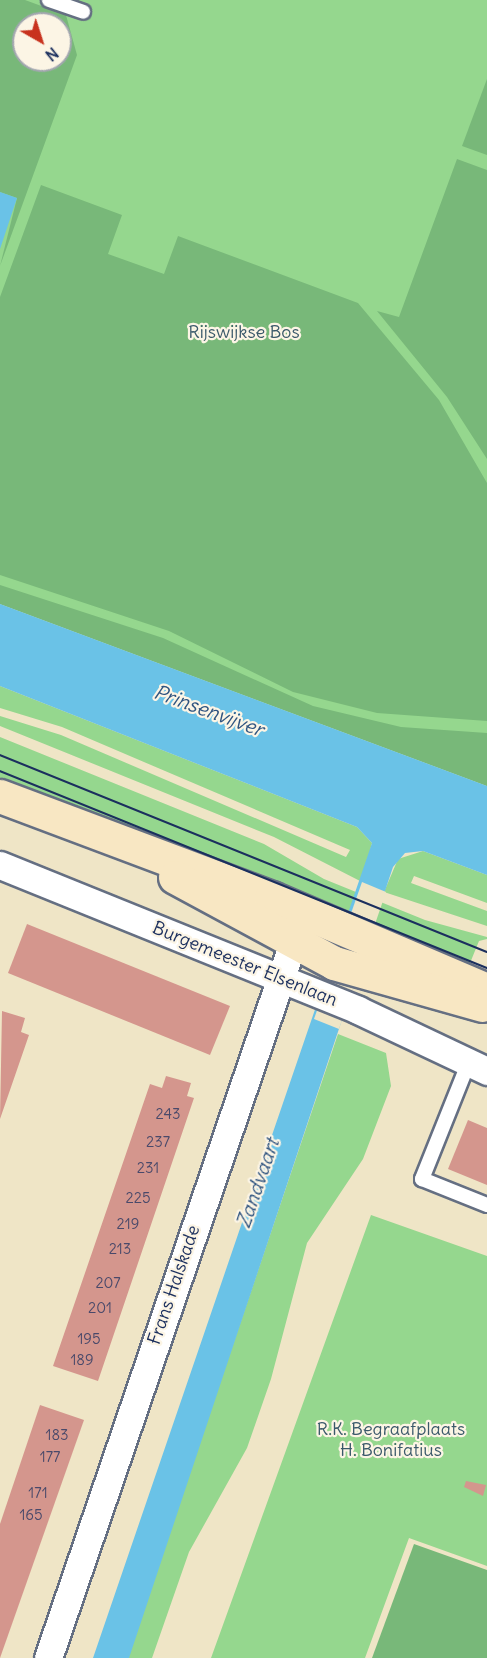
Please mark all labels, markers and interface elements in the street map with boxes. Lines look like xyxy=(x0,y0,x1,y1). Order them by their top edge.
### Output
north arrow xyxy=(12,12,72,72)
text: N xyxy=(41,43,63,66)
park label: Rijswijkse Bos xyxy=(188,321,300,343)
water label: Prinsenvijver xyxy=(151,679,267,741)
street label: Burgemeester Elsenlaan xyxy=(149,917,341,1011)
house number: 243 xyxy=(155,1105,181,1123)
house number: 237 xyxy=(146,1133,170,1151)
water label: Zandvaart xyxy=(231,1135,283,1231)
house number: 231 xyxy=(137,1159,159,1177)
house number: 225 xyxy=(125,1189,151,1207)
house number: 219 xyxy=(117,1215,139,1233)
street label: Frans Halskade xyxy=(144,1223,204,1347)
house number: 213 xyxy=(109,1240,131,1258)
house number: 207 xyxy=(95,1274,121,1292)
house number: 201 xyxy=(88,1299,112,1317)
house number: 195 xyxy=(77,1330,101,1348)
house number: 189 xyxy=(70,1351,94,1369)
park label: R.K. Begraafplaats H. Bonifatius xyxy=(317,1419,465,1462)
house number: 183 xyxy=(45,1426,69,1444)
house number: 177 xyxy=(40,1448,60,1466)
house number: 171 xyxy=(28,1484,48,1502)
house number: 165 xyxy=(19,1506,43,1524)

